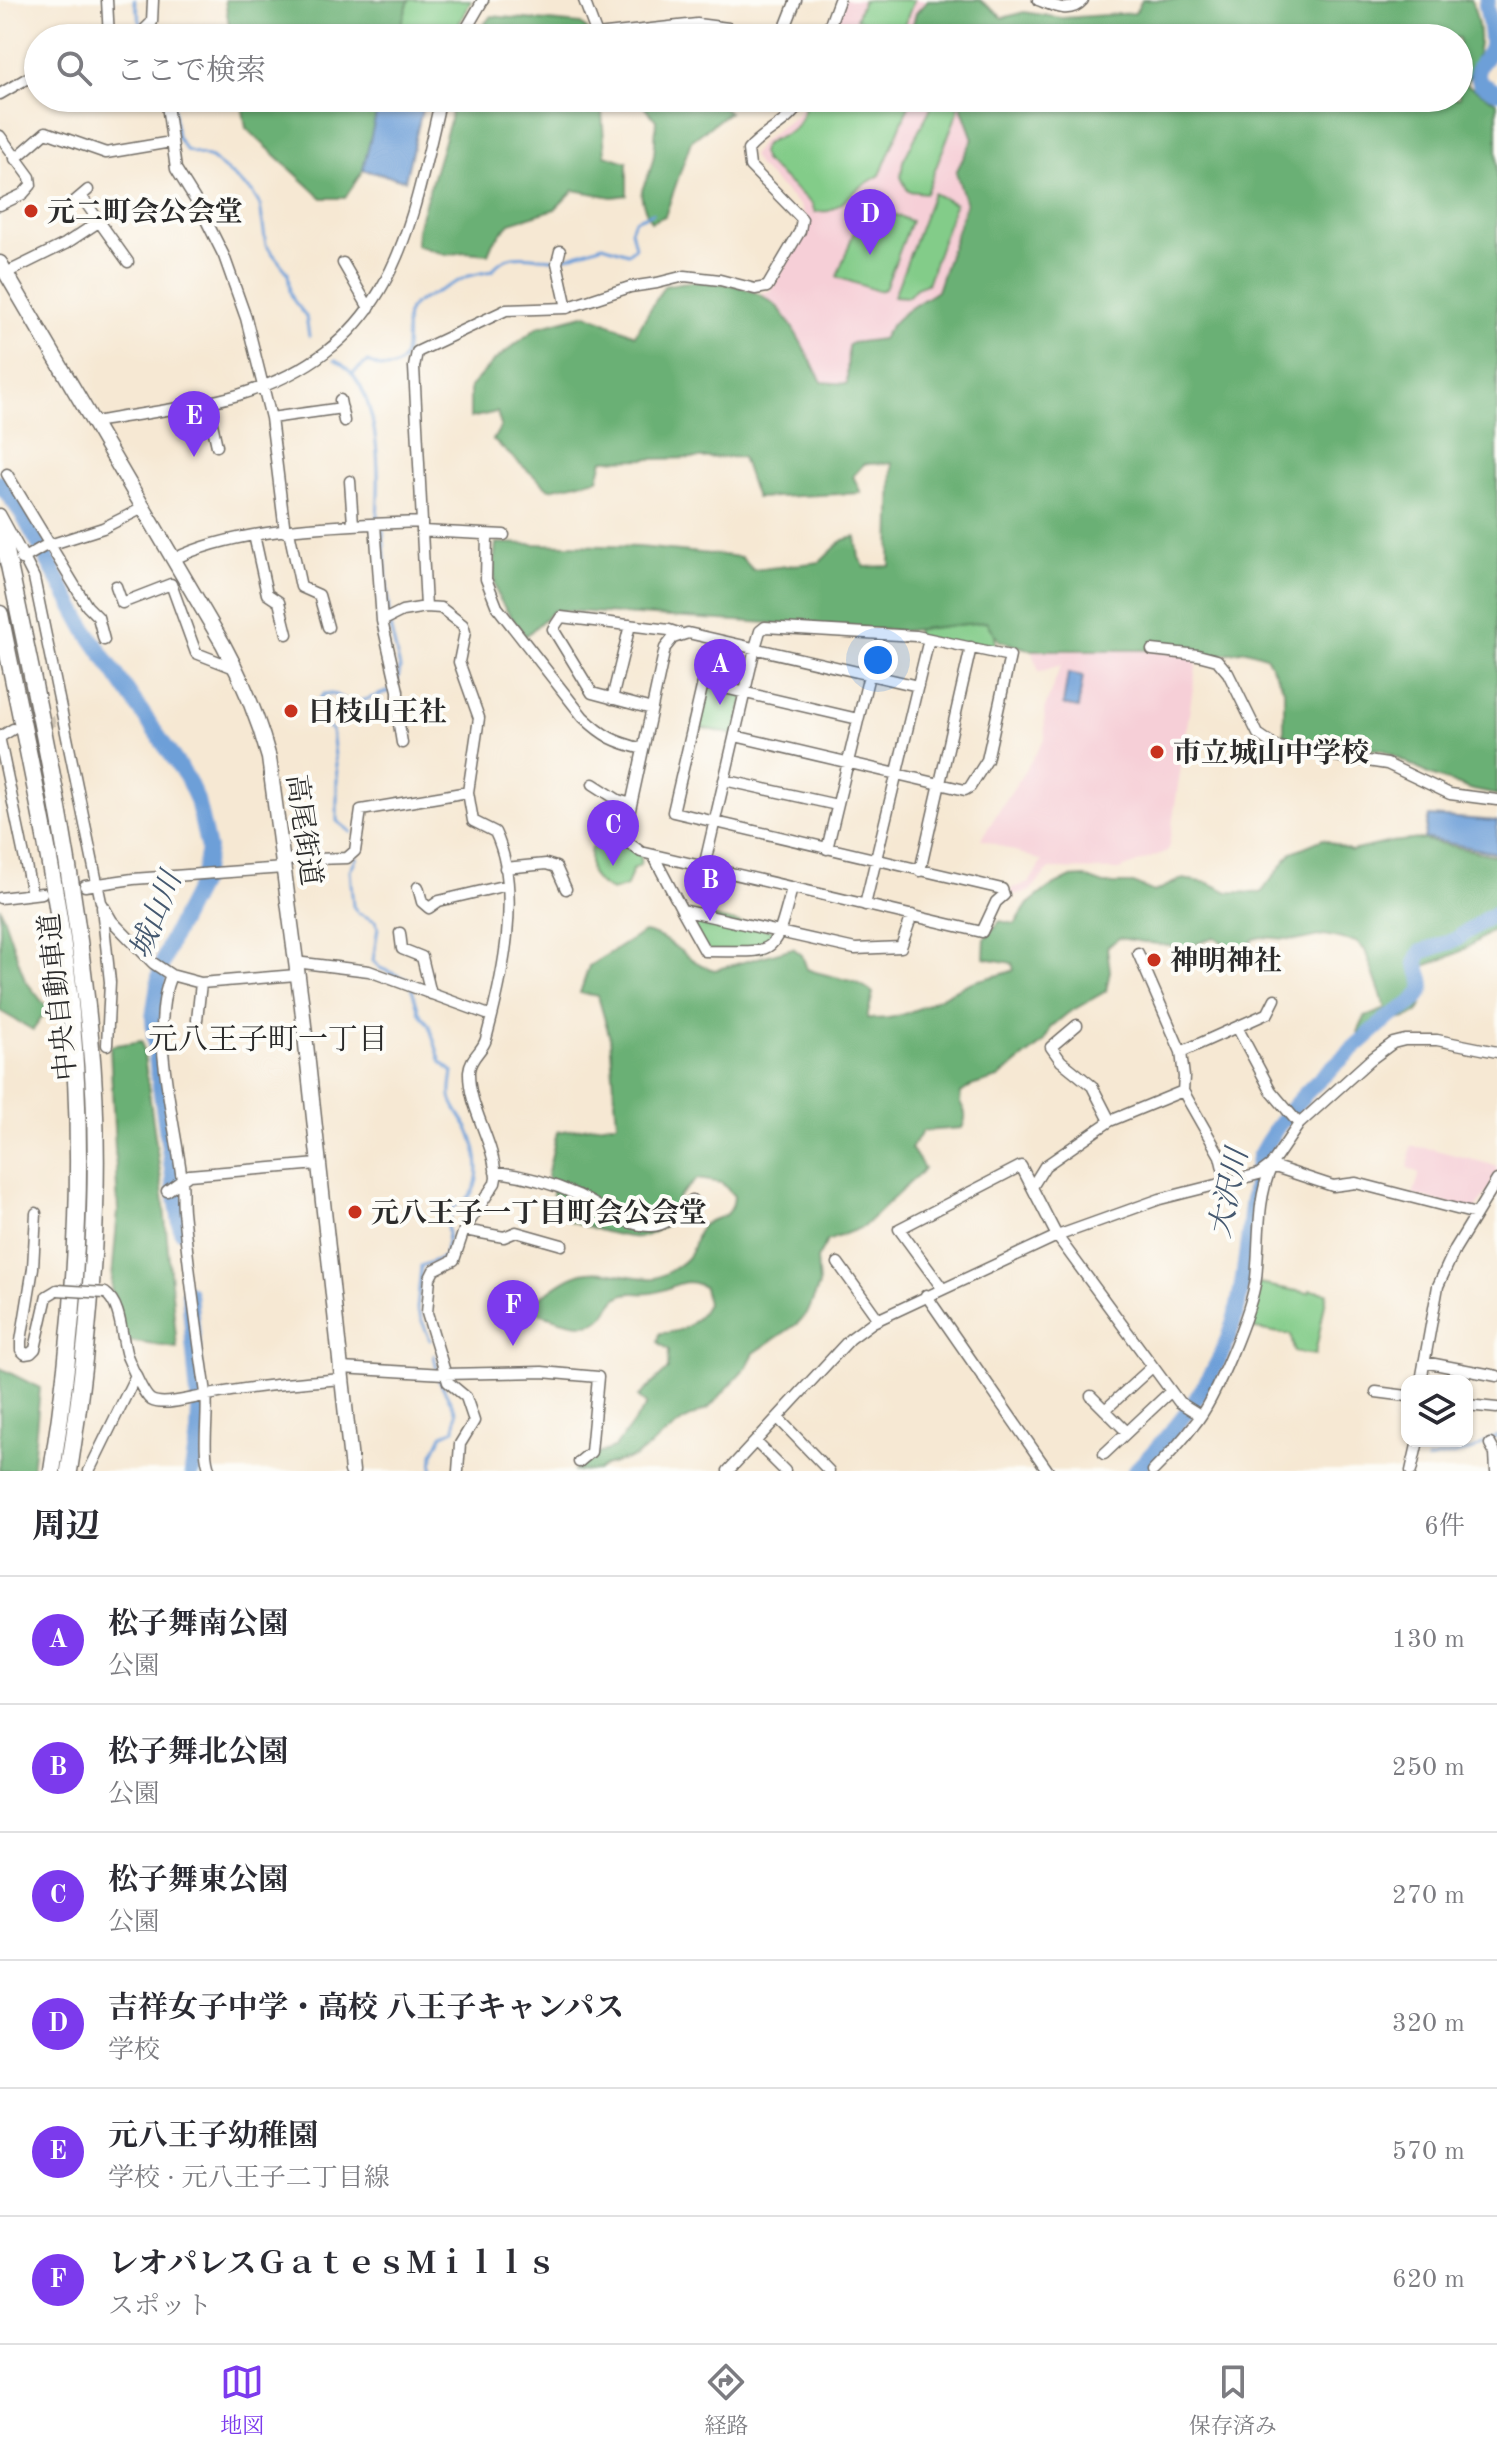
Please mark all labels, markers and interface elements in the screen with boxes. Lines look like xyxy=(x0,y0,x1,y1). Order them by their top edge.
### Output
search box xyxy=(24,24,1473,112)
icon: search xyxy=(52,46,96,90)
text: ここで検索 xyxy=(116,57,266,87)
pin: D xyxy=(844,189,896,255)
place label: 元二町会公会堂 xyxy=(47,196,243,228)
marker: 元二町会公会堂 xyxy=(22,202,40,220)
pin: E xyxy=(168,391,220,457)
pin: A xyxy=(694,639,746,705)
your location xyxy=(858,640,898,680)
place label: 日枝山王社 xyxy=(307,697,447,728)
marker: 日枝山王社 xyxy=(282,702,300,720)
place label: 市立城山中学校 xyxy=(1173,738,1369,769)
marker: 市立城山中学校 xyxy=(1148,743,1166,761)
street label: 高尾街道 xyxy=(280,773,327,888)
pin: C xyxy=(587,800,639,866)
pin: B xyxy=(684,855,736,921)
water label: 城山川 xyxy=(124,865,189,963)
street label: 中央自動車道 xyxy=(34,912,83,1082)
place label: 神明神社 xyxy=(1170,946,1282,977)
marker: 神明神社 xyxy=(1145,951,1163,969)
district label: 元八王子町一丁目 xyxy=(148,1024,388,1056)
water label: 大沢川 xyxy=(1203,1143,1255,1241)
place label: 元八王子一丁目町会公会堂 xyxy=(371,1197,707,1229)
marker: 元八王子一丁目町会公会堂 xyxy=(346,1203,364,1221)
pin: F xyxy=(487,1280,539,1346)
map controls xyxy=(1401,1375,1473,1447)
button: layers xyxy=(1401,1375,1473,1447)
text: 周辺 xyxy=(32,1511,100,1545)
text: 6件 xyxy=(1424,1514,1465,1540)
text: 松子舞南公園 xyxy=(108,1610,288,1640)
text: A xyxy=(48,1627,68,1653)
text: 130 m xyxy=(1392,1627,1465,1653)
text: 公園 xyxy=(108,1654,160,1680)
text: 松子舞北公園 xyxy=(108,1738,288,1768)
text: B xyxy=(49,1755,67,1781)
text: 250 m xyxy=(1392,1755,1465,1781)
text: 公園 xyxy=(108,1782,160,1808)
text: 松子舞東公園 xyxy=(108,1866,288,1896)
text: C xyxy=(49,1883,67,1909)
text: 270 m xyxy=(1392,1883,1465,1909)
text: 公園 xyxy=(108,1910,160,1936)
text: 吉祥女子中学・高校 八王子キャンパス xyxy=(108,1994,624,2024)
text: D xyxy=(48,2011,68,2037)
text: 320 m xyxy=(1392,2011,1465,2037)
text: 学校 xyxy=(108,2038,160,2064)
text: 元八王子幼稚園 xyxy=(108,2122,318,2152)
text: E xyxy=(49,2139,67,2165)
text: 570 m xyxy=(1392,2139,1465,2165)
text: 学校 · 元八王子二丁目線 xyxy=(108,2166,390,2192)
text: レオパレスＧａｔｅｓＭｉｌｌｓ xyxy=(108,2250,557,2280)
text: F xyxy=(49,2267,67,2293)
text: 620 m xyxy=(1392,2267,1465,2293)
text: スポット xyxy=(108,2294,212,2320)
tab: 地図 xyxy=(220,2360,264,2441)
tab: 経路 xyxy=(704,2360,749,2441)
tab: 保存済み xyxy=(1189,2360,1277,2441)

